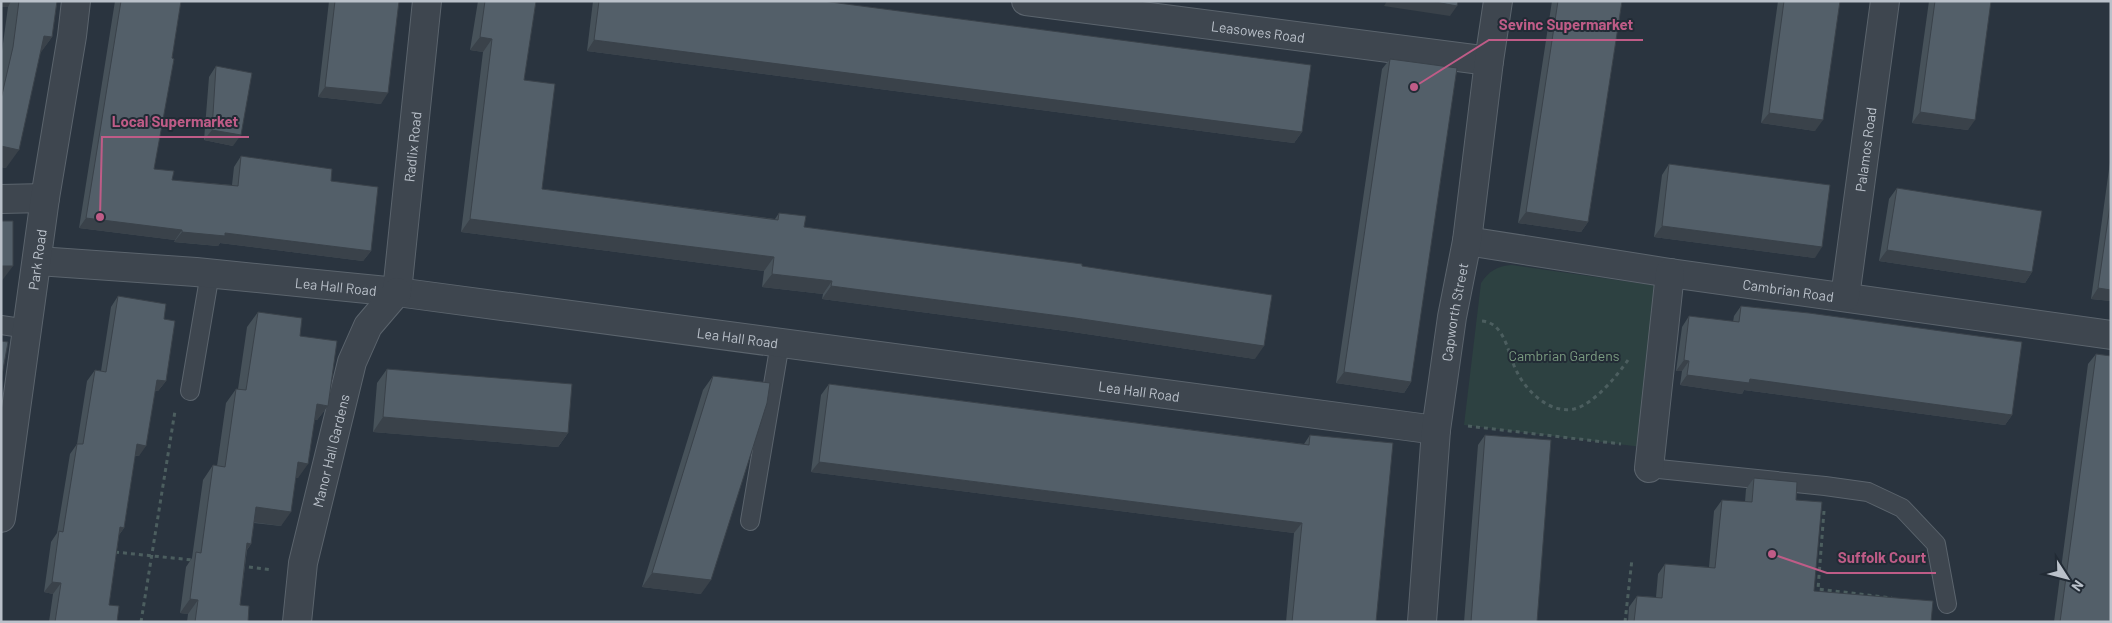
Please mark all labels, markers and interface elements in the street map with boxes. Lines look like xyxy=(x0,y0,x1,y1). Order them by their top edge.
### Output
callout: Sevinc Supermarket xyxy=(1489,10,1643,40)
text: Sevinc Supermarket xyxy=(1499,15,1633,33)
street label: Leasowes Road xyxy=(1210,17,1306,46)
street label: Palamos Road xyxy=(1851,106,1879,193)
callout: Local Supermarket xyxy=(102,107,249,137)
street label: Radlix Road xyxy=(400,111,424,183)
text: Local Supermarket xyxy=(112,112,238,130)
street label: Park Road xyxy=(24,228,49,291)
street label: Capworth Street xyxy=(1437,261,1471,362)
street label: Lea Hall Road xyxy=(294,273,378,298)
street label: Cambrian Road xyxy=(1742,275,1835,304)
street label: Lea Hall Road xyxy=(696,323,779,351)
park label: Cambrian Gardens xyxy=(1509,347,1620,364)
street label: Lea Hall Road xyxy=(1097,377,1181,404)
street label: Manor Hall Gardens xyxy=(308,392,352,509)
callout: Suffolk Court xyxy=(1827,543,1936,573)
text: Suffolk Court xyxy=(1838,548,1927,566)
north arrow xyxy=(2042,553,2092,603)
text: N xyxy=(2068,577,2088,595)

